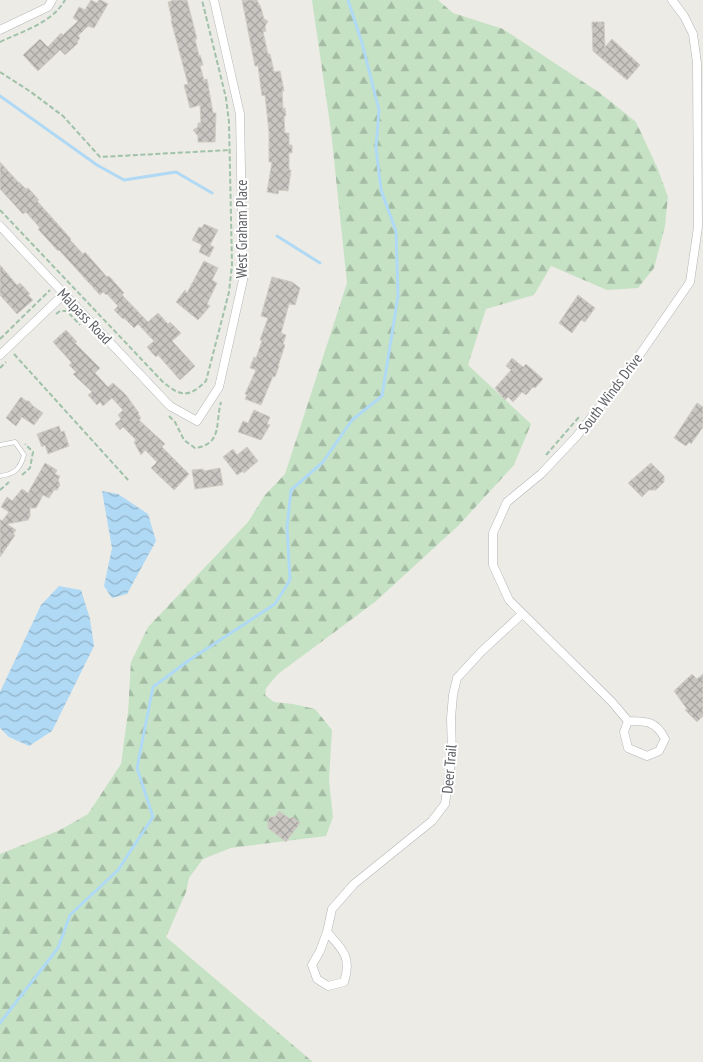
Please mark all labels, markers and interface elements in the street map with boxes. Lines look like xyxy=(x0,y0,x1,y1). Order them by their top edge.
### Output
street label: West Graham Place xyxy=(232,180,251,278)
street label: Malpass Road xyxy=(54,284,116,348)
street label: South Winds Drive xyxy=(574,349,646,437)
street label: Deer Trail xyxy=(437,743,461,794)

